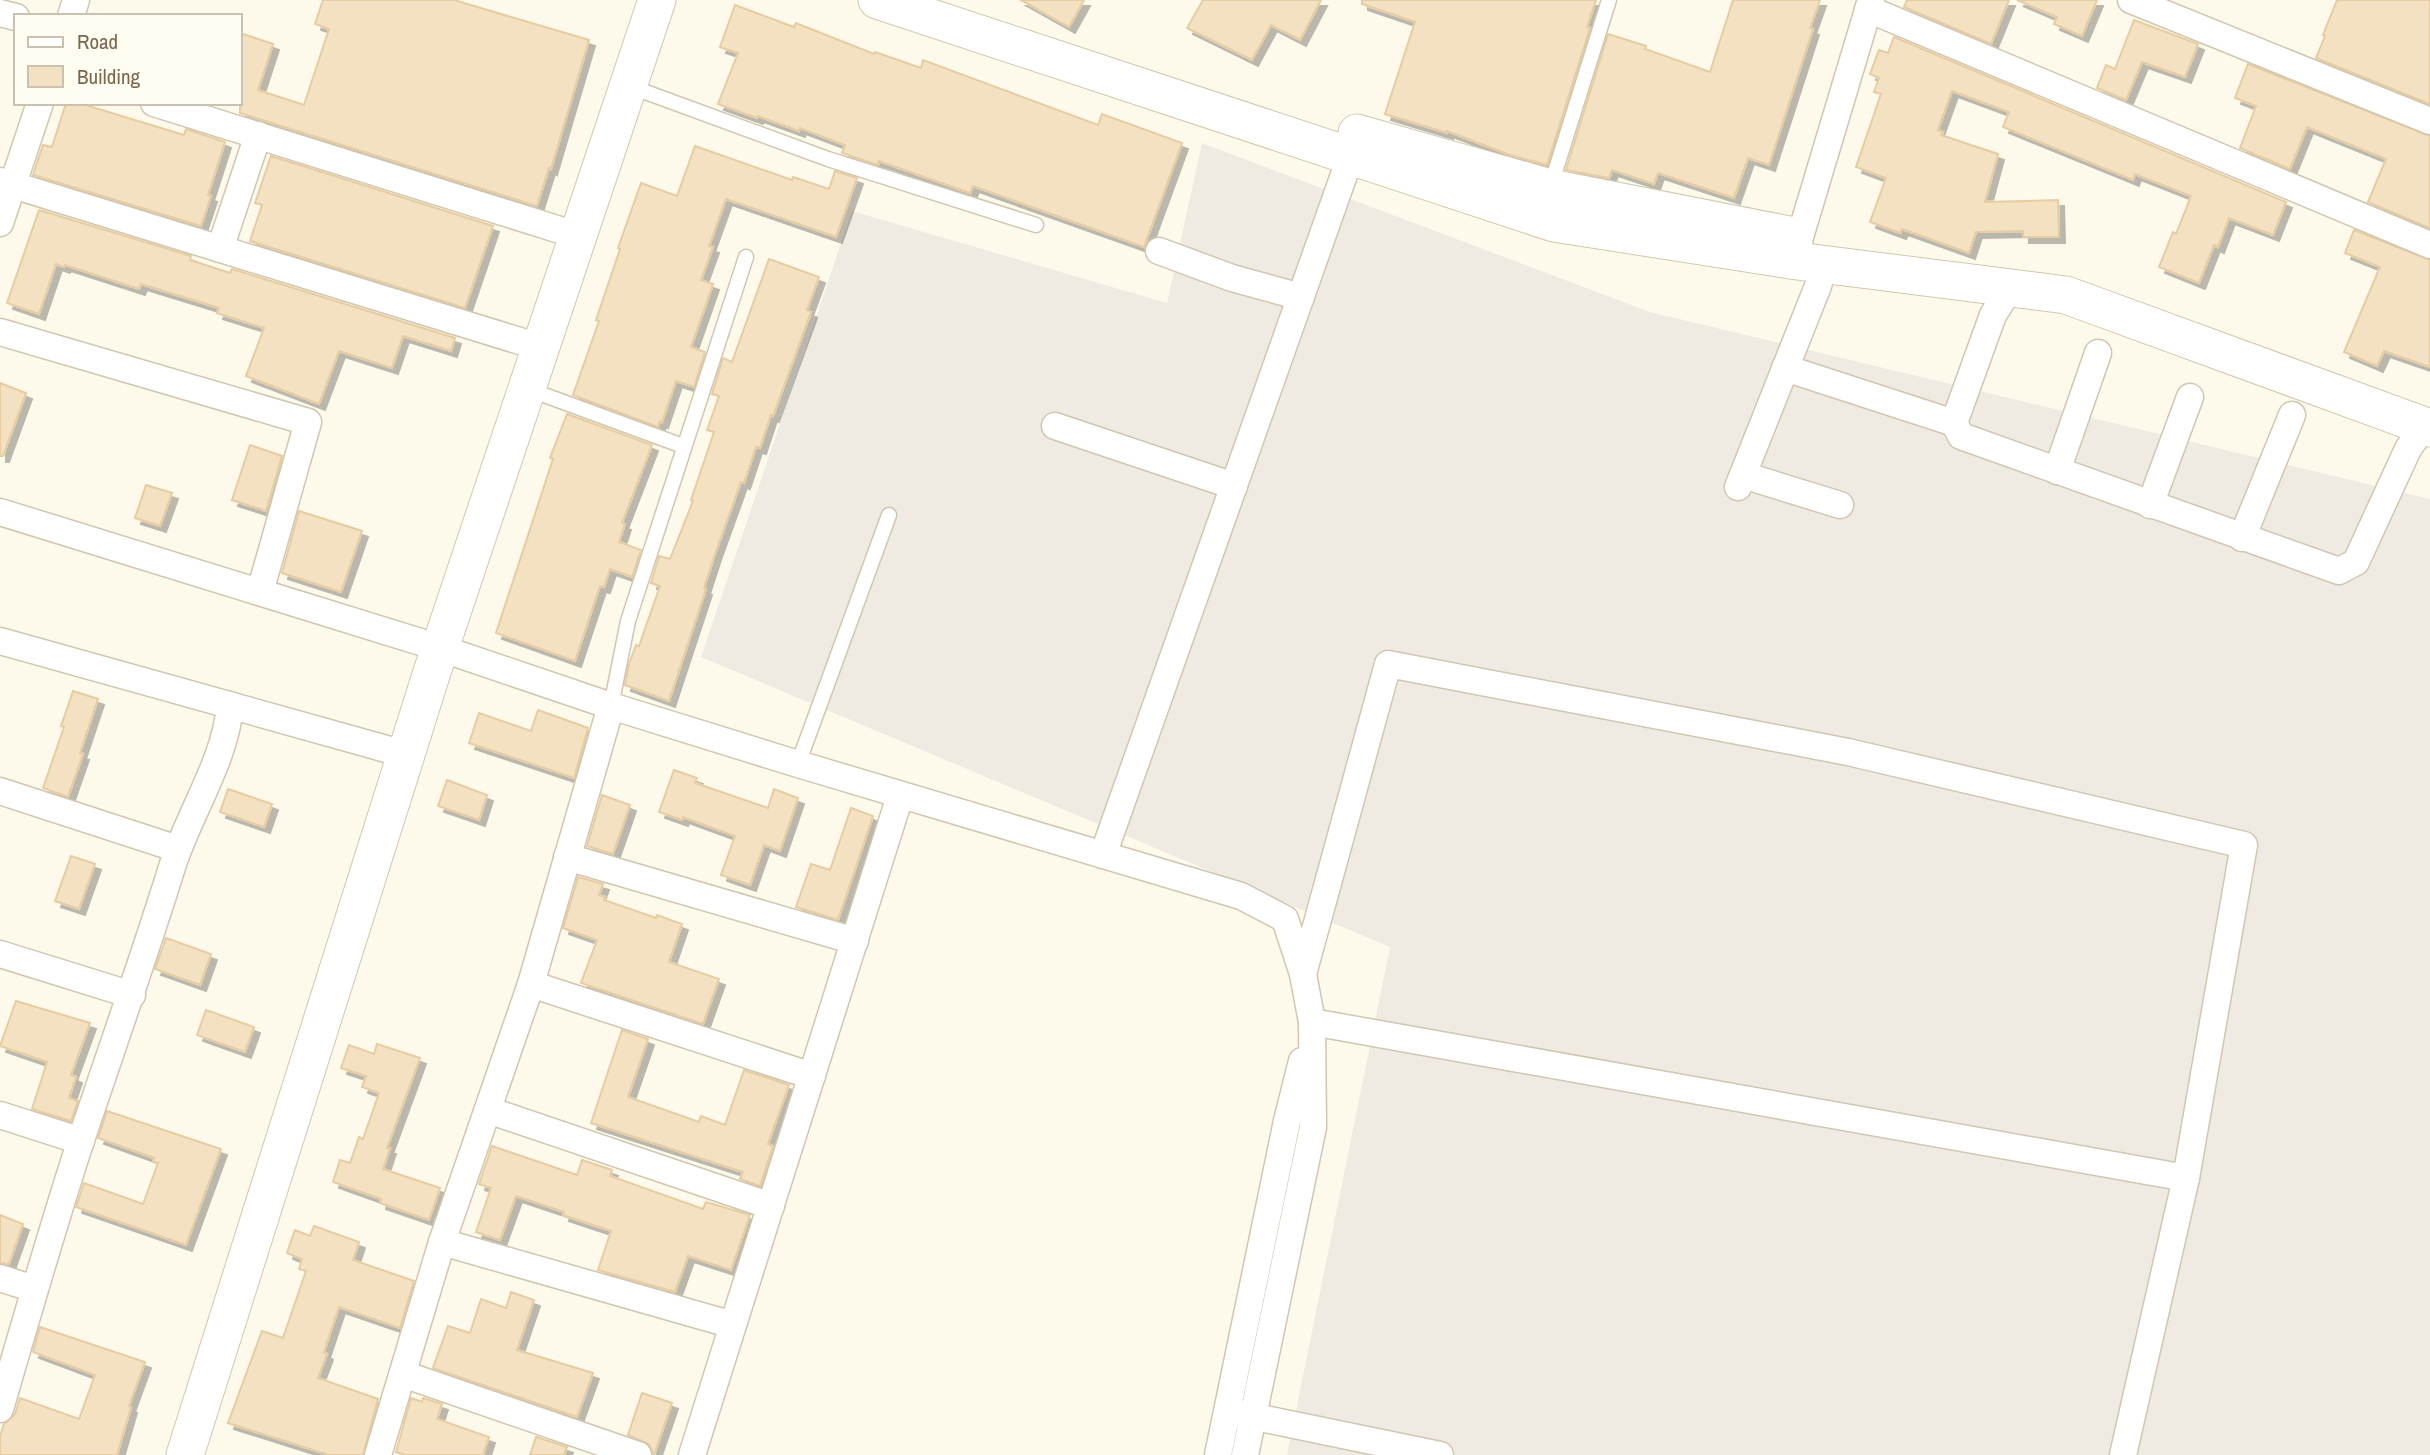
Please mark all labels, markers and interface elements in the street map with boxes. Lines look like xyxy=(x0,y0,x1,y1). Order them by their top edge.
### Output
legend xyxy=(14,14,242,105)
text: Road xyxy=(77,27,118,56)
text: Building xyxy=(77,62,141,91)

